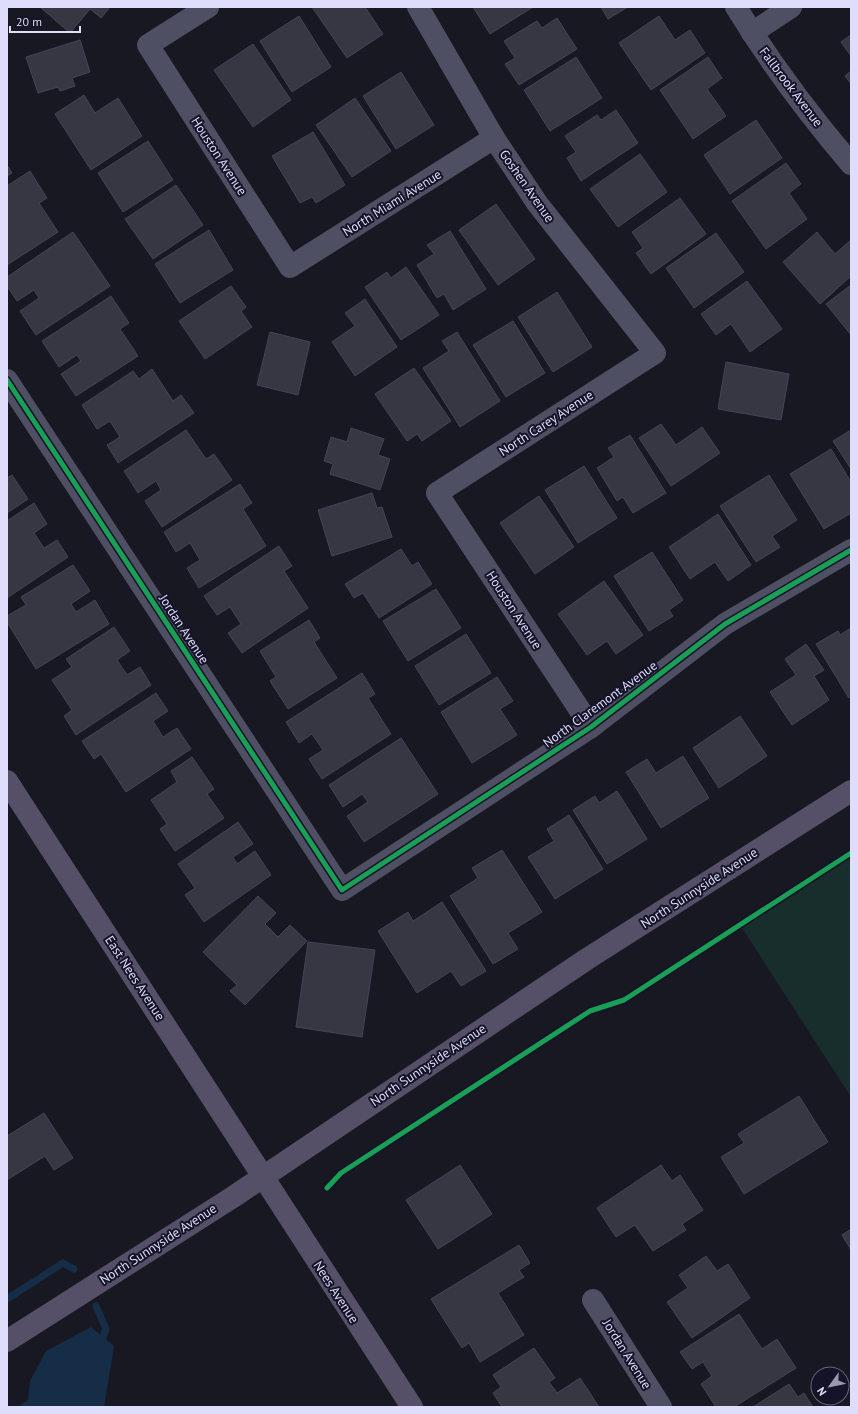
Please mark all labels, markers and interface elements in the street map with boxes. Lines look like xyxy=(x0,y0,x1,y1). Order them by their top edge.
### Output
scale bar xyxy=(10,8,80,34)
text: 20 m xyxy=(16,14,42,29)
street label: Fallbrook Avenue xyxy=(755,44,827,130)
street label: Houston Avenue xyxy=(187,114,251,198)
street label: Goshen Avenue xyxy=(496,146,558,226)
street label: North Miami Avenue xyxy=(339,166,445,240)
street label: North Carey Avenue xyxy=(496,386,596,460)
street label: Houston Avenue xyxy=(482,568,546,652)
street label: Jordan Avenue xyxy=(155,590,213,667)
street label: North Claremont Avenue xyxy=(540,657,660,751)
street label: North Sunnyside Avenue xyxy=(637,844,761,932)
street label: East Nees Avenue xyxy=(101,932,169,1024)
street label: North Sunnyside Avenue xyxy=(367,1020,489,1110)
street label: North Sunnyside Avenue xyxy=(96,1200,220,1288)
street label: Nees Avenue xyxy=(310,1258,362,1326)
street label: Jordan Avenue xyxy=(598,1315,655,1392)
north arrow xyxy=(810,1366,850,1406)
text: N xyxy=(814,1385,829,1398)

